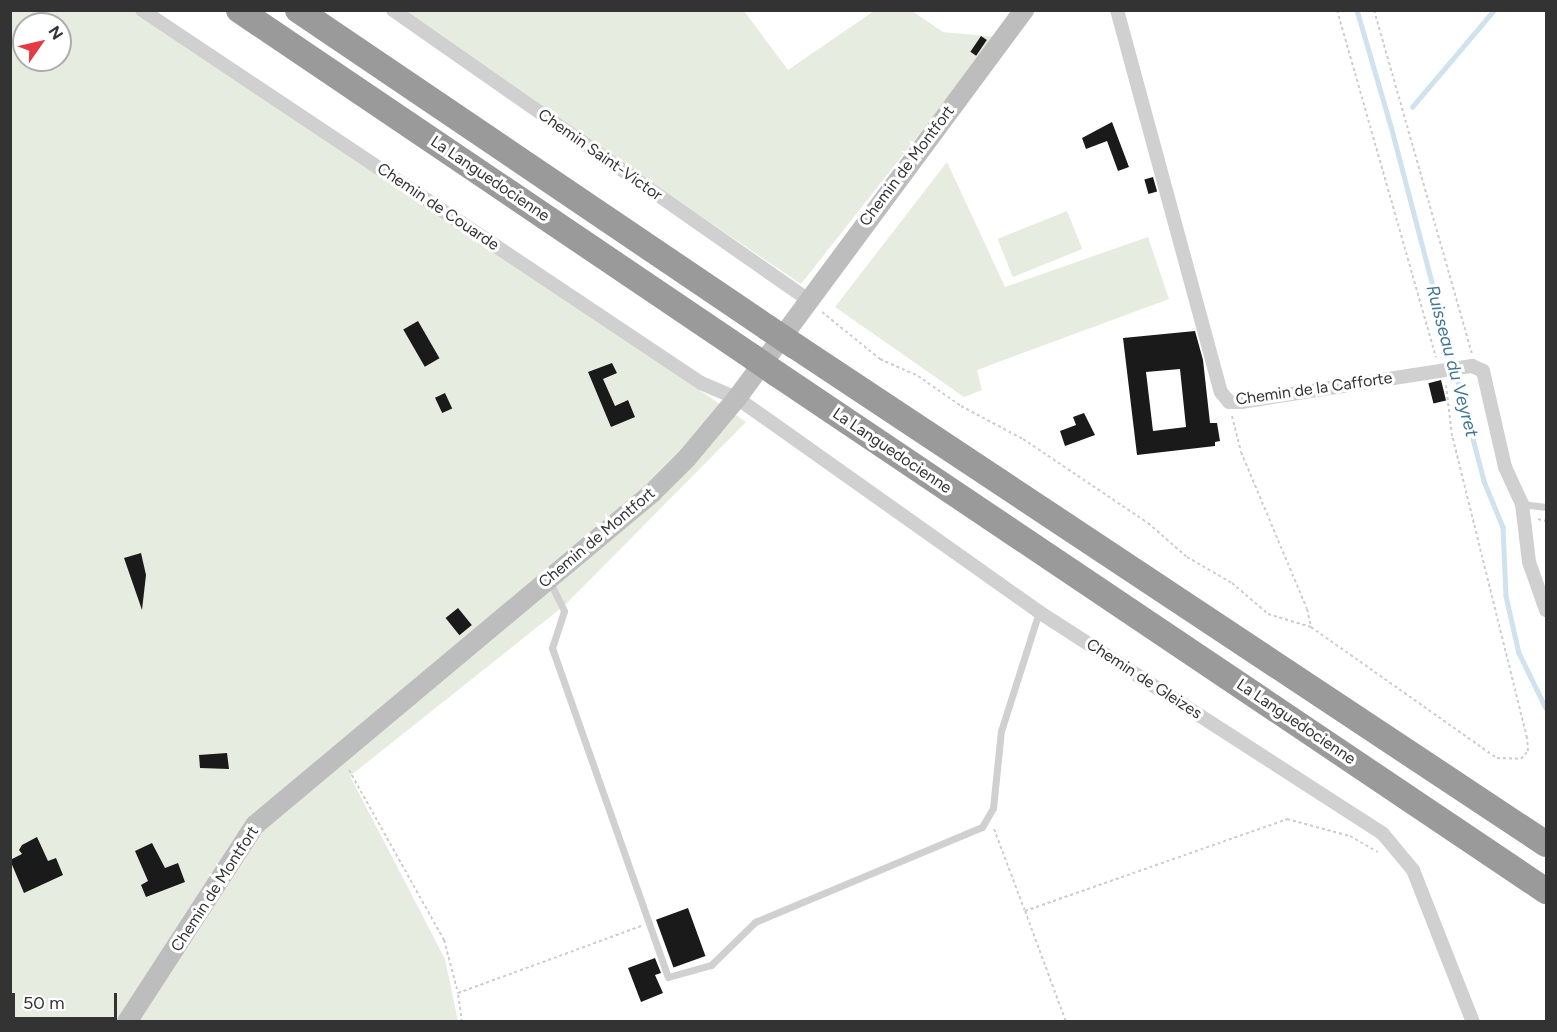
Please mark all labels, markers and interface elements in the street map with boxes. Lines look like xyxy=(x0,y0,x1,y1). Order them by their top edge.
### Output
north arrow xyxy=(12,12,72,72)
text: N xyxy=(44,22,67,43)
street label: Chemin de Montfort xyxy=(855,102,959,230)
street label: Chemin Saint-Victor xyxy=(534,105,666,205)
street label: La Languedocienne xyxy=(427,132,553,226)
street label: Chemin de Couarde xyxy=(373,159,503,255)
water label: Ruisseau du Veyret xyxy=(1421,283,1483,439)
street label: Chemin de la Cafforte xyxy=(1234,368,1394,410)
street label: La Languedocienne xyxy=(829,404,955,498)
street label: Chemin de Montfort xyxy=(535,484,659,592)
street label: Chemin de Gleizes xyxy=(1083,635,1205,723)
street label: La Languedocienne xyxy=(1233,675,1359,769)
street label: Chemin de Montfort xyxy=(167,823,263,955)
scale bar xyxy=(15,981,120,1019)
text: 50 m xyxy=(23,992,65,1014)

